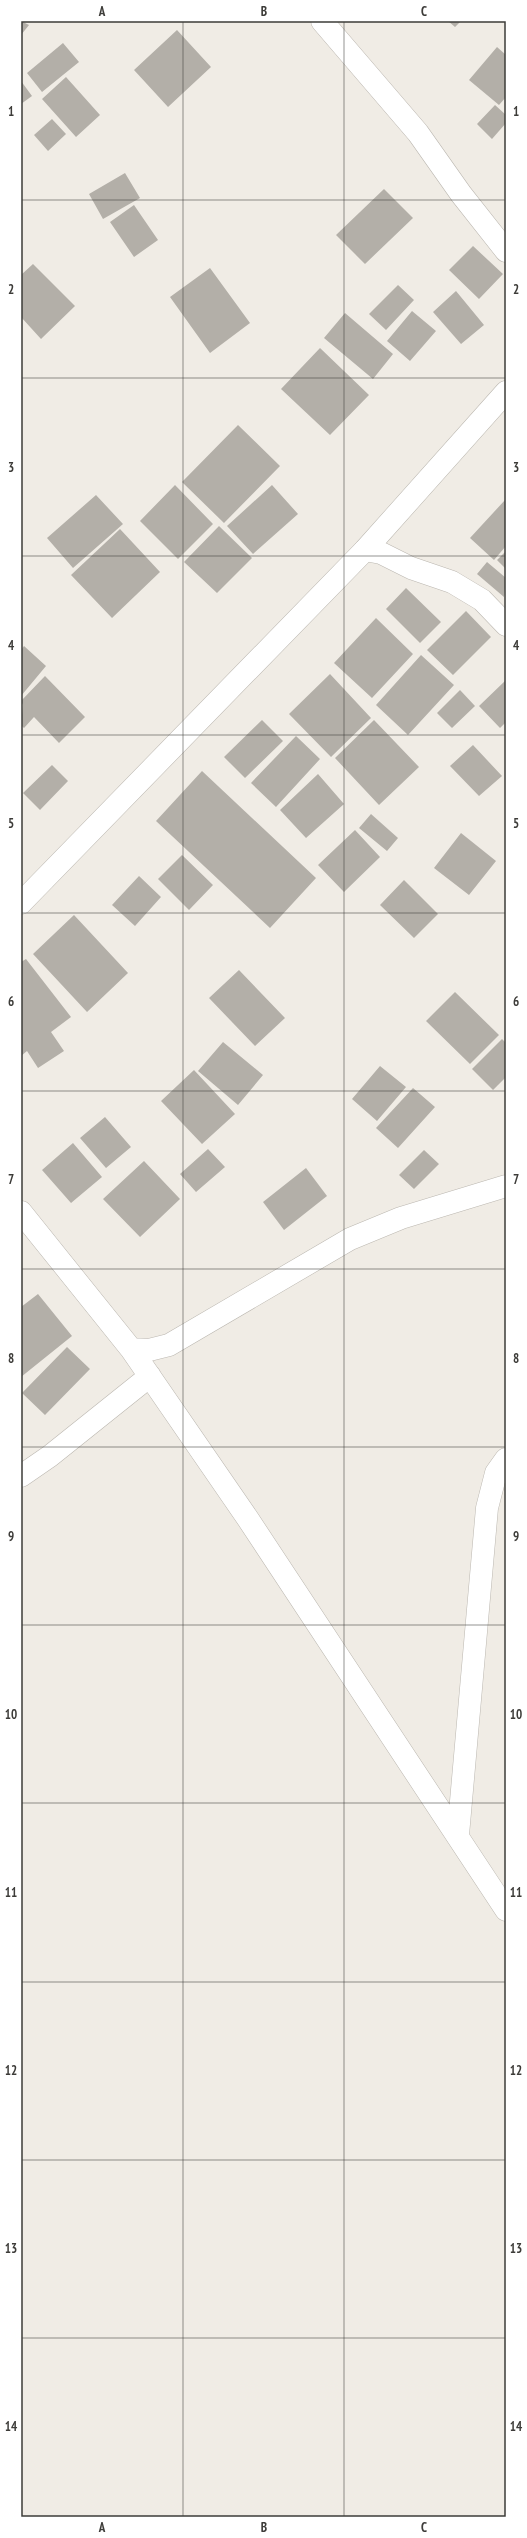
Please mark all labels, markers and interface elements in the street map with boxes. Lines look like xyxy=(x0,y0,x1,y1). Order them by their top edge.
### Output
text: A xyxy=(98,3,106,20)
text: B xyxy=(261,3,267,20)
text: C xyxy=(421,3,427,20)
text: 1 xyxy=(8,103,14,120)
text: 1 xyxy=(513,103,519,120)
text: 2 xyxy=(8,281,14,298)
text: 2 xyxy=(513,281,519,298)
text: 3 xyxy=(8,459,14,476)
text: 3 xyxy=(513,459,519,476)
text: 4 xyxy=(8,637,15,654)
text: 4 xyxy=(513,637,520,654)
text: 5 xyxy=(8,815,14,832)
text: 5 xyxy=(513,815,519,832)
text: 6 xyxy=(8,993,14,1010)
text: 6 xyxy=(513,993,519,1010)
text: 7 xyxy=(8,1171,14,1188)
text: 7 xyxy=(513,1171,519,1188)
text: 8 xyxy=(8,1350,14,1367)
text: 8 xyxy=(513,1350,519,1367)
text: 9 xyxy=(8,1528,14,1545)
text: 9 xyxy=(513,1528,519,1545)
text: 10 xyxy=(5,1706,17,1723)
text: 10 xyxy=(510,1706,522,1723)
text: 11 xyxy=(5,1884,17,1901)
text: 11 xyxy=(510,1884,522,1901)
text: 12 xyxy=(5,2062,17,2079)
text: 12 xyxy=(510,2062,522,2079)
text: 13 xyxy=(5,2240,17,2257)
text: 13 xyxy=(510,2240,522,2257)
text: 14 xyxy=(5,2418,18,2435)
text: 14 xyxy=(510,2418,523,2435)
text: A xyxy=(98,2519,106,2536)
text: B xyxy=(261,2519,267,2536)
text: C xyxy=(421,2519,427,2536)

